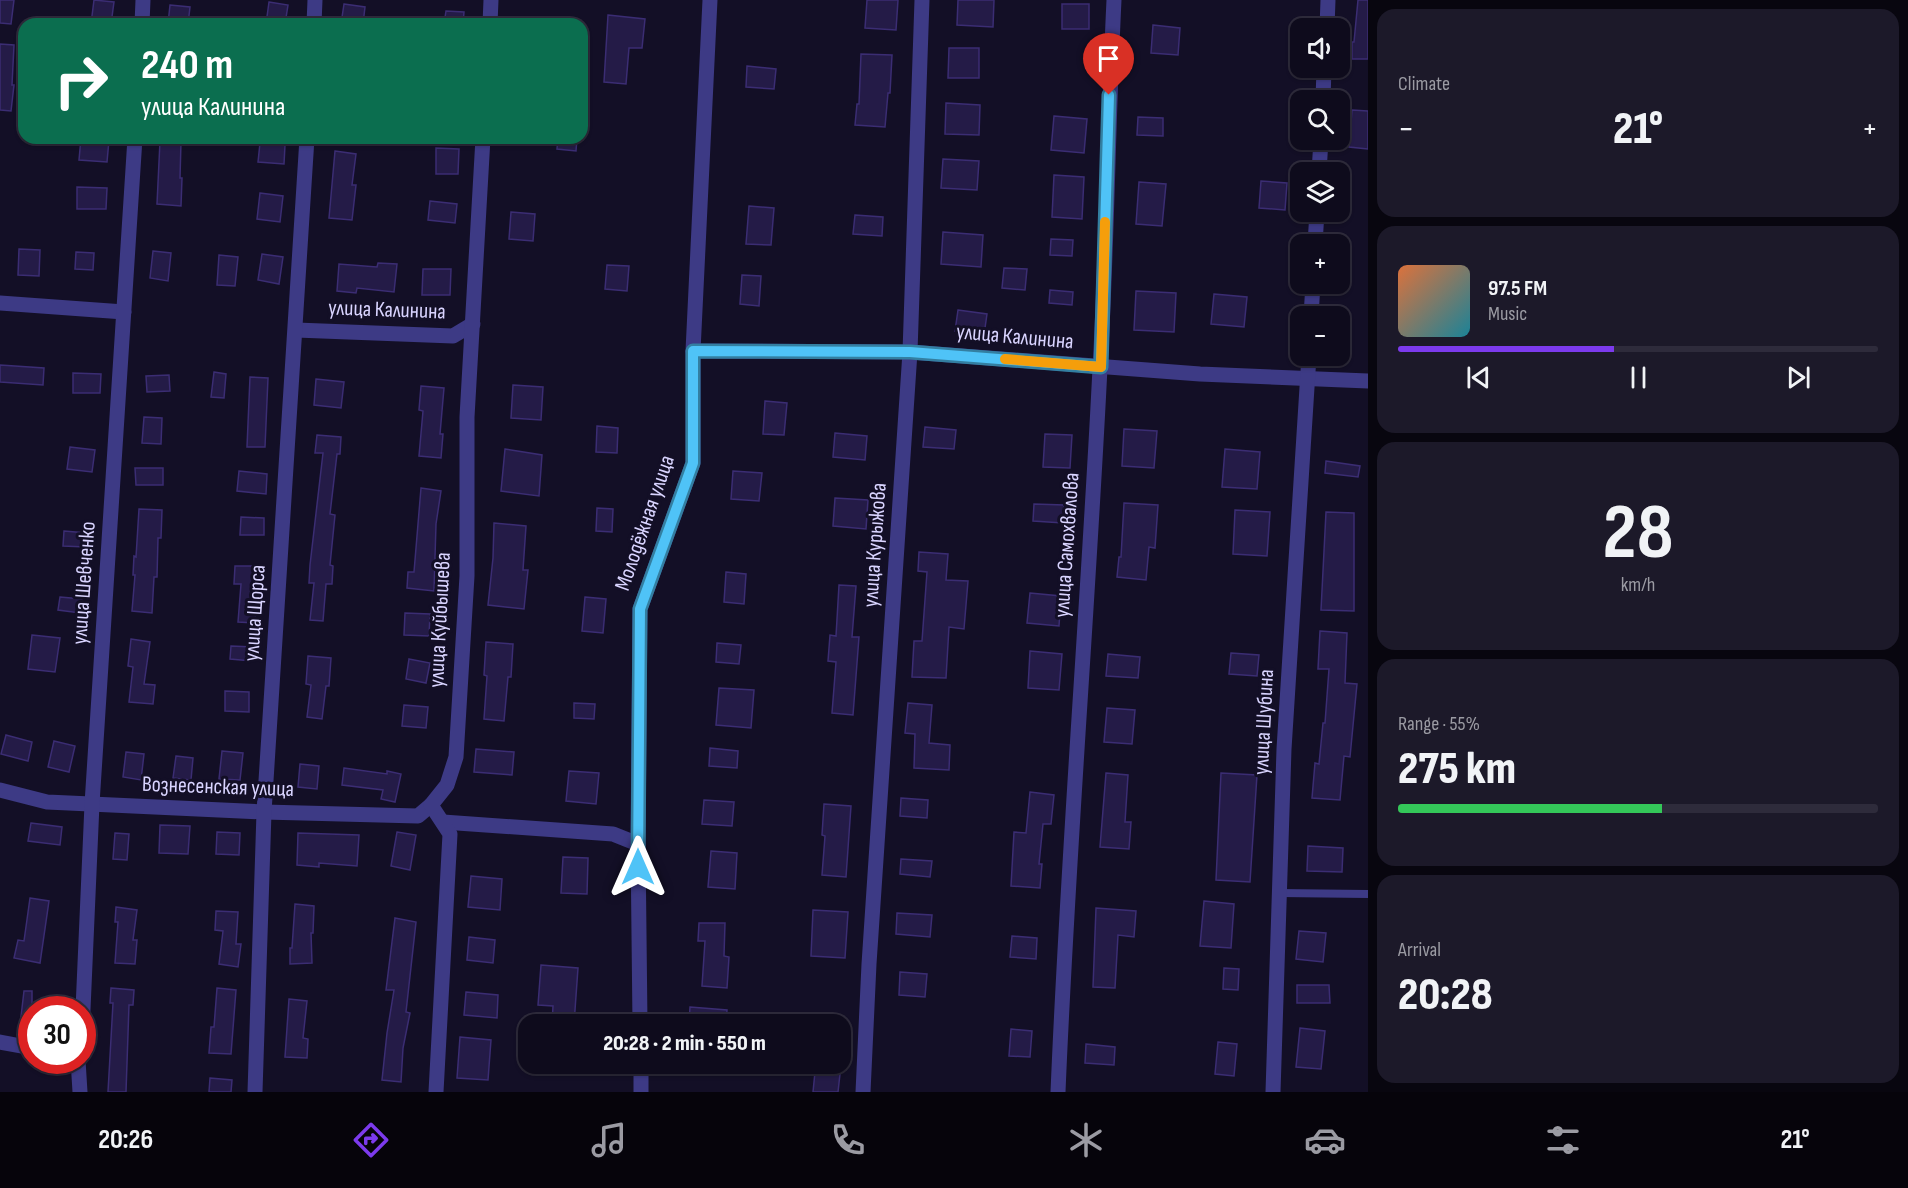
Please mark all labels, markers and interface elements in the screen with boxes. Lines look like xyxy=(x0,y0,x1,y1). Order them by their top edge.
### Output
map controls xyxy=(1290,18,1350,366)
button: sound xyxy=(1290,18,1350,78)
pin xyxy=(1083,33,1134,95)
text: 240 m xyxy=(141,40,233,91)
icon: right xyxy=(42,42,120,120)
icon: arrive xyxy=(1092,42,1125,75)
text: Climate xyxy=(1398,72,1450,96)
button: search xyxy=(1290,90,1350,150)
text: улица Калинина xyxy=(141,91,285,123)
text: 21° xyxy=(1613,102,1663,157)
text: − xyxy=(1398,109,1414,149)
text: + xyxy=(1862,109,1878,149)
button: layers xyxy=(1290,162,1350,222)
button: + xyxy=(1290,234,1350,294)
text: 97.5 FM xyxy=(1488,275,1547,302)
street label: улица Калинина xyxy=(328,294,446,326)
text: Music xyxy=(1488,302,1527,326)
button: − xyxy=(1290,306,1350,366)
street label: улица Калинина xyxy=(955,318,1075,356)
icon: previous xyxy=(1462,361,1495,394)
icon: pause xyxy=(1622,361,1655,394)
icon: next xyxy=(1782,361,1815,394)
street label: Молодёжная улица xyxy=(609,452,681,594)
street label: улица Самохвалова xyxy=(1048,472,1086,618)
street label: улица Курыжова xyxy=(857,482,893,608)
text: 28 xyxy=(1603,487,1673,580)
street label: улица Шевченко xyxy=(66,520,102,646)
street label: улица Куйбышева xyxy=(423,552,457,688)
street label: улица Щорса xyxy=(238,564,272,662)
text: km/h xyxy=(1621,573,1655,597)
street label: улица Шубина xyxy=(1248,668,1280,776)
text: Range · 55% xyxy=(1398,712,1480,736)
text: 275 km xyxy=(1398,742,1516,797)
street label: Вознесенская улица xyxy=(142,771,294,803)
position arrow xyxy=(606,835,670,899)
text: Arrival xyxy=(1398,938,1441,962)
text: 20:28 xyxy=(1398,968,1493,1023)
speed limit sign: 30 xyxy=(18,996,96,1074)
text: 20:28 · 2 min · 550 m xyxy=(603,1030,766,1057)
icon: directions xyxy=(350,1119,392,1161)
icon: music xyxy=(588,1119,630,1161)
icon: phone xyxy=(827,1119,869,1161)
icon: climate xyxy=(1065,1119,1107,1161)
icon: car xyxy=(1304,1119,1346,1161)
icon: filters xyxy=(1542,1119,1584,1161)
text: 20:26 xyxy=(98,1124,153,1156)
text: 21° xyxy=(1780,1124,1810,1156)

